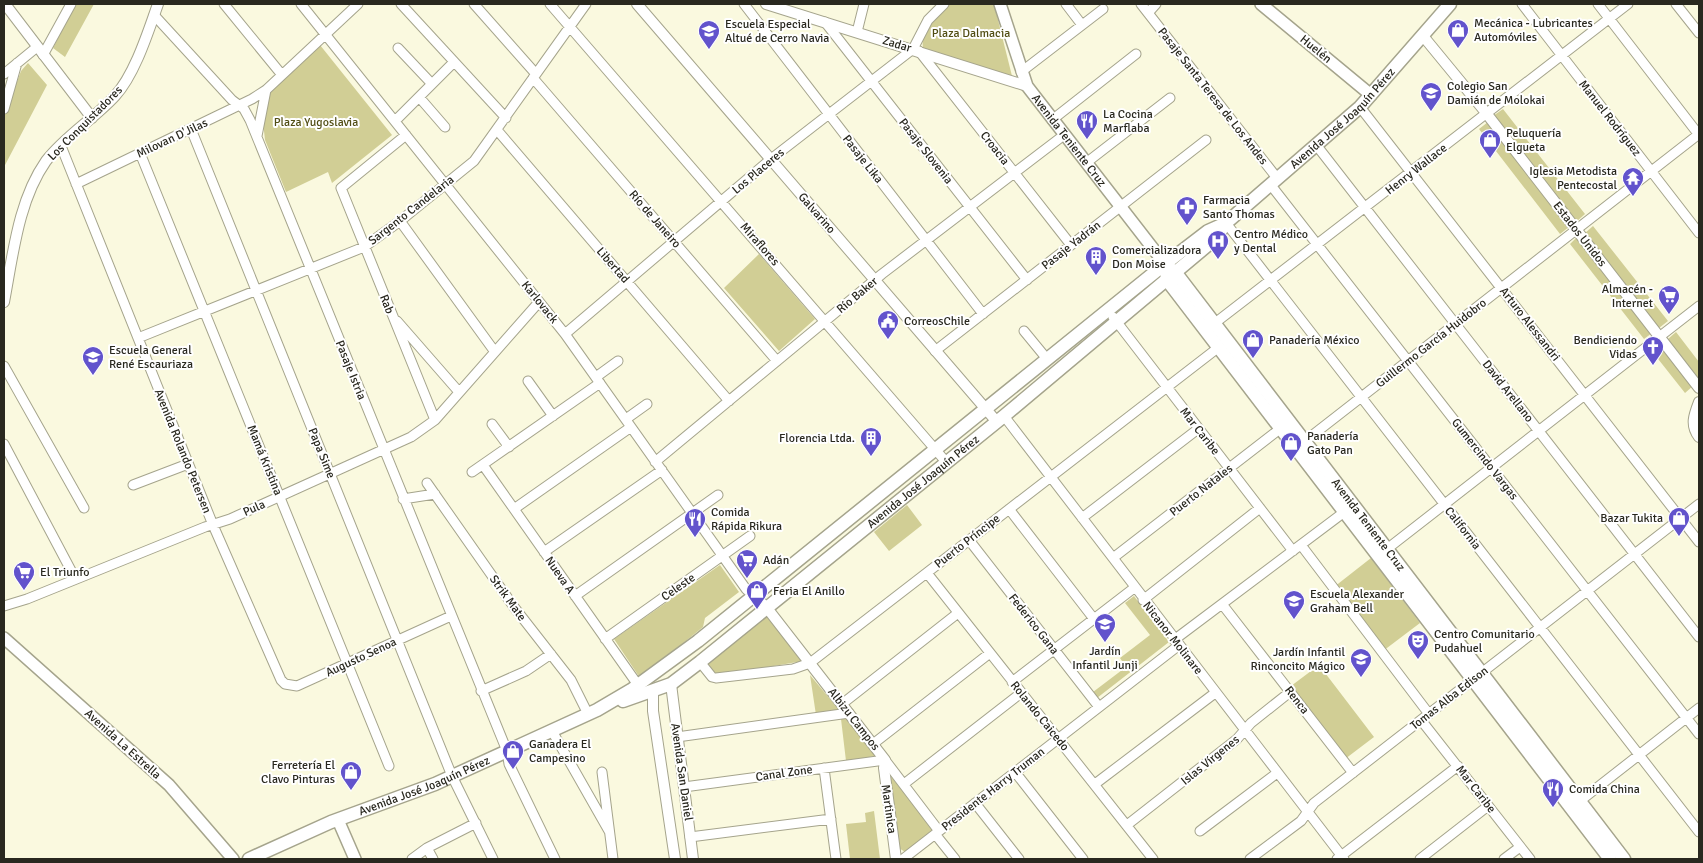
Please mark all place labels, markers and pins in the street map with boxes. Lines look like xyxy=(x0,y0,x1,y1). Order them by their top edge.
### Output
place label: Mecánica - Lubricantes Automóviles xyxy=(1474,16,1593,45)
place label: Escuela Especial Altué de Cerro Navia xyxy=(725,17,829,46)
shop icon: Mecánica - Lubricantes Automóviles xyxy=(1446,18,1470,49)
school or university icon: Escuela Especial Altué de Cerro Navia xyxy=(697,19,721,50)
place label: Colegio San Damián de Molokai xyxy=(1447,79,1545,108)
school or university icon: Colegio San Damián de Molokai xyxy=(1419,81,1443,112)
place label: La Cocina Marflaba xyxy=(1103,107,1153,136)
restaurant icon: La Cocina Marflaba xyxy=(1075,109,1099,140)
place label: Peluquería Elgueta xyxy=(1506,126,1561,155)
shop icon: Peluquería Elgueta xyxy=(1478,128,1502,159)
place label: Iglesia Metodista Pentecostal xyxy=(1529,164,1617,193)
temple icon: Iglesia Metodista Pentecostal xyxy=(1621,166,1645,197)
place label: Farmacia Santo Thomas xyxy=(1203,193,1275,222)
pharmacy icon: Farmacia Santo Thomas xyxy=(1175,195,1199,226)
place label: Centro Médico y Dental xyxy=(1234,227,1308,256)
hospital icon: Centro Médico y Dental xyxy=(1206,229,1230,260)
place label: Comercializadora Don Moise xyxy=(1112,243,1201,272)
building icon: Comercializadora Don Moise xyxy=(1084,245,1108,276)
place label: Almacén - Internet xyxy=(1602,282,1653,311)
supermarket icon: Almacén - Internet xyxy=(1657,284,1681,315)
public building icon: CorreosChile xyxy=(876,309,900,340)
place label: CorreosChile xyxy=(904,314,970,329)
shop icon: Panadería México xyxy=(1241,328,1265,359)
place label: Panadería México xyxy=(1269,333,1360,348)
place label: Bendiciendo Vidas xyxy=(1573,333,1637,362)
church icon: Bendiciendo Vidas xyxy=(1641,335,1665,366)
place label: Escuela General René Escauriaza xyxy=(109,343,193,372)
school or university icon: Escuela General René Escauriaza xyxy=(81,345,105,376)
building icon: Florencia Ltda. xyxy=(859,426,883,457)
place label: Panadería Gato Pan xyxy=(1307,429,1359,458)
place label: Florencia Ltda. xyxy=(779,431,855,446)
shop icon: Panadería Gato Pan xyxy=(1279,431,1303,462)
place label: Comida Rápida Rikura xyxy=(711,505,782,534)
shop icon: Bazar Tukita xyxy=(1667,506,1691,537)
restaurant icon: Comida Rápida Rikura xyxy=(683,507,707,538)
place label: Bazar Tukita xyxy=(1600,511,1663,526)
supermarket icon: Adán xyxy=(735,548,759,579)
place label: Adán xyxy=(763,553,789,568)
supermarket icon: El Triunfo xyxy=(12,560,36,591)
place label: El Triunfo xyxy=(40,565,89,580)
shop icon: Feria El Anillo xyxy=(745,579,769,610)
place label: Feria El Anillo xyxy=(773,584,845,599)
place label: Escuela Alexander Graham Bell xyxy=(1310,587,1405,616)
school or university icon: Escuela Alexander Graham Bell xyxy=(1282,589,1306,620)
school or university icon: Jardín Infantil Junji xyxy=(1093,612,1117,643)
place label: Centro Comunitario Pudahuel xyxy=(1434,627,1535,656)
theatre icon: Centro Comunitario Pudahuel xyxy=(1406,629,1430,660)
place label: Jardín Infantil Junji xyxy=(1072,644,1138,673)
place label: Jardín Infantil Rinconcito Mágico xyxy=(1251,645,1345,674)
school or university icon: Jardín Infantil Rinconcito Mágico xyxy=(1349,647,1373,678)
place label: Ganadera El Campesino xyxy=(529,737,592,766)
shop icon: Ganadera El Campesino xyxy=(501,739,525,770)
place label: Ferretería El Clavo Pinturas xyxy=(261,758,335,787)
shop icon: Ferretería El Clavo Pinturas xyxy=(339,760,363,791)
restaurant icon: Comida China xyxy=(1541,777,1565,808)
place label: Comida China xyxy=(1569,782,1640,797)

